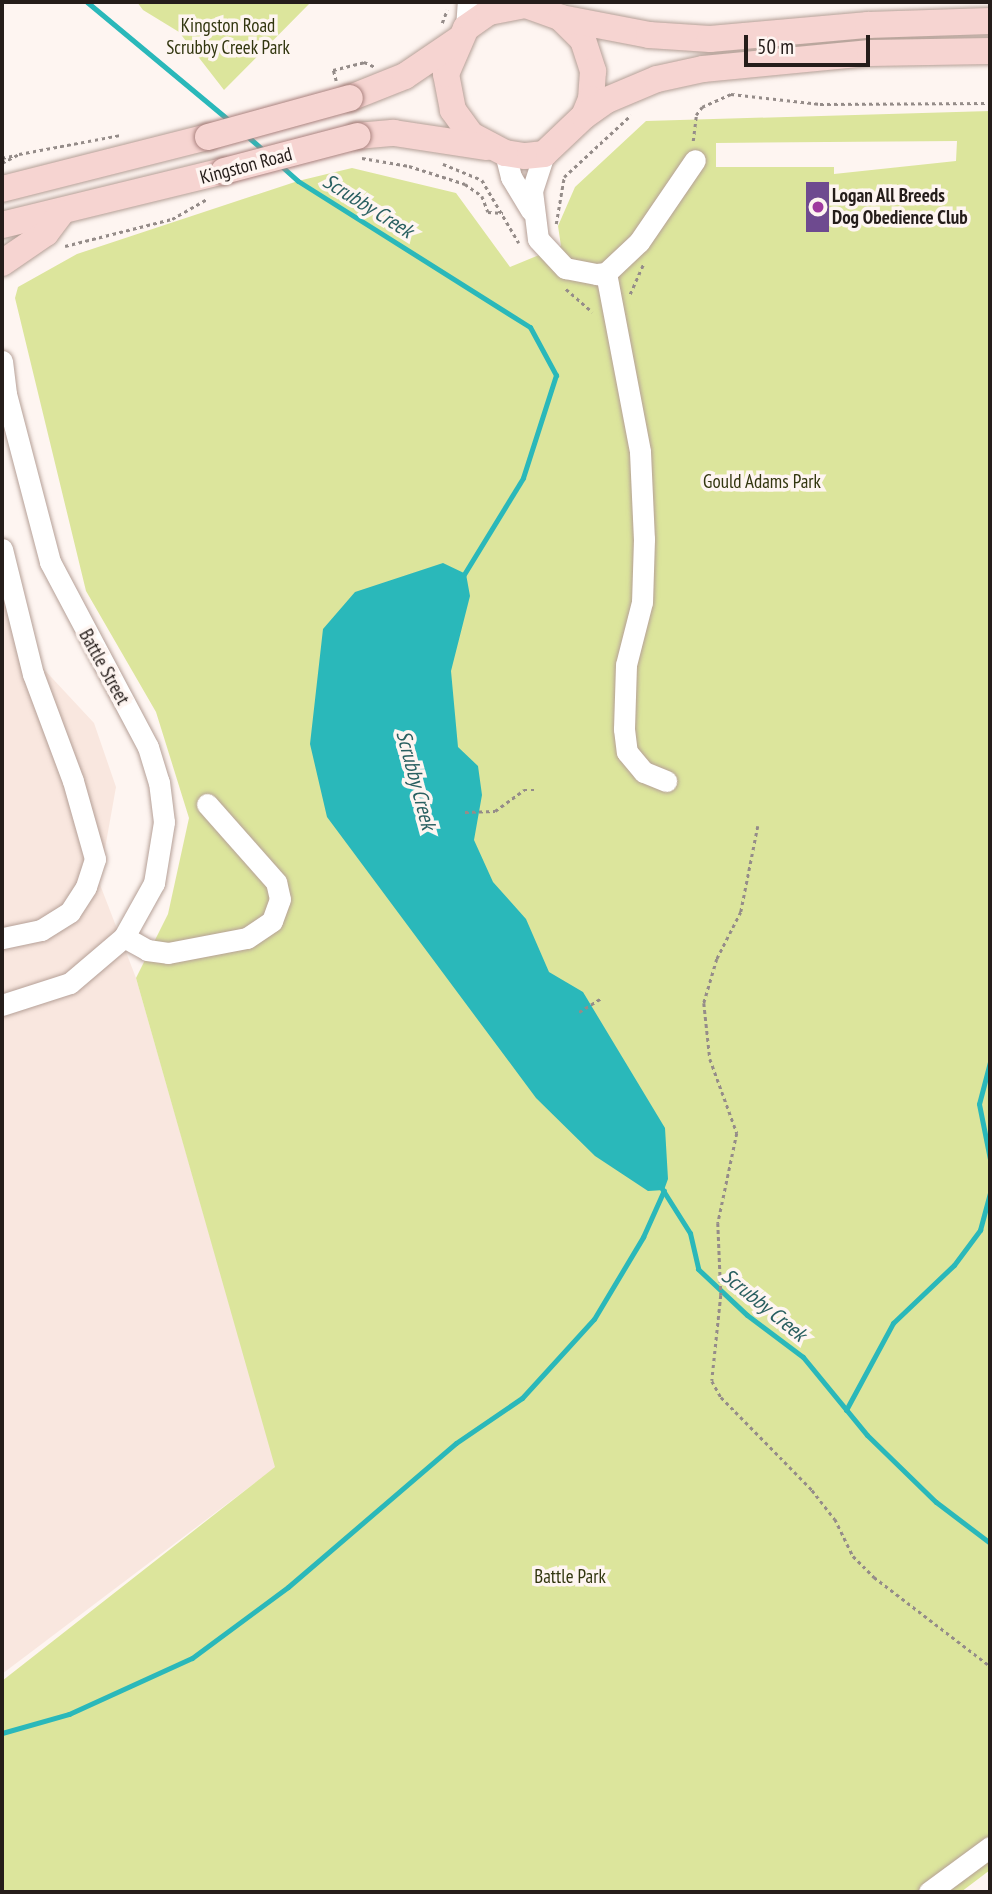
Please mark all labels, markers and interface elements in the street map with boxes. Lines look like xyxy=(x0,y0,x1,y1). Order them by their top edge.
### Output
park label: Kingston Road Scrubby Creek Park xyxy=(166,15,290,59)
scale bar xyxy=(747,21,873,65)
text: 50 m xyxy=(757,33,794,60)
street label: Kingston Road xyxy=(197,143,295,189)
water label: Scrubby Creek xyxy=(318,168,418,244)
place label: Logan All Breeds Dog Obedience Club xyxy=(832,185,968,229)
marker: Logan All Breeds Dog Obedience Club xyxy=(810,199,826,215)
park label: Gould Adams Park xyxy=(703,471,821,493)
street label: Battle Street xyxy=(74,625,134,709)
water label: Scrubby Creek xyxy=(391,727,441,833)
water label: Scrubby Creek xyxy=(716,1263,812,1347)
park label: Battle Park xyxy=(534,1566,606,1588)

